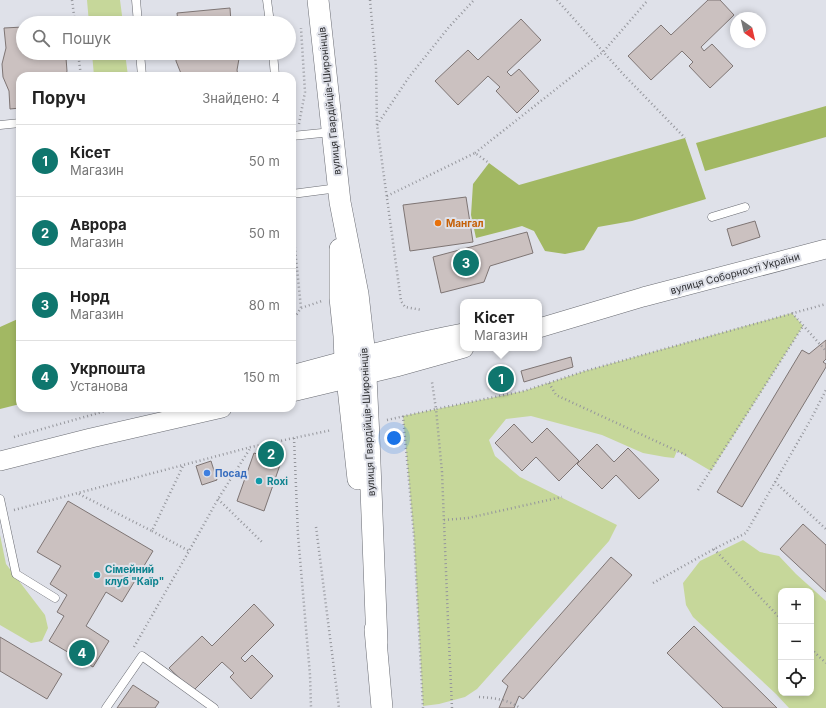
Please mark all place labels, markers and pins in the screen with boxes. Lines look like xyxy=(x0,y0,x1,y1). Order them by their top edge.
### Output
place label: Мангал xyxy=(446,217,484,229)
marker: Мангал xyxy=(433,218,443,228)
pin: 3 xyxy=(453,248,479,278)
pin: 1 xyxy=(488,364,514,394)
pin: 2 xyxy=(258,439,284,469)
place label: Посад xyxy=(215,467,247,479)
marker: Посад xyxy=(202,468,212,478)
place label: Roxi xyxy=(267,475,288,487)
marker: Roxi xyxy=(254,476,264,486)
place label: Сімейний клуб "Каїр" xyxy=(105,563,164,588)
marker: Сімейний клуб "Каїр" xyxy=(92,570,102,580)
pin: 4 xyxy=(69,638,95,668)

